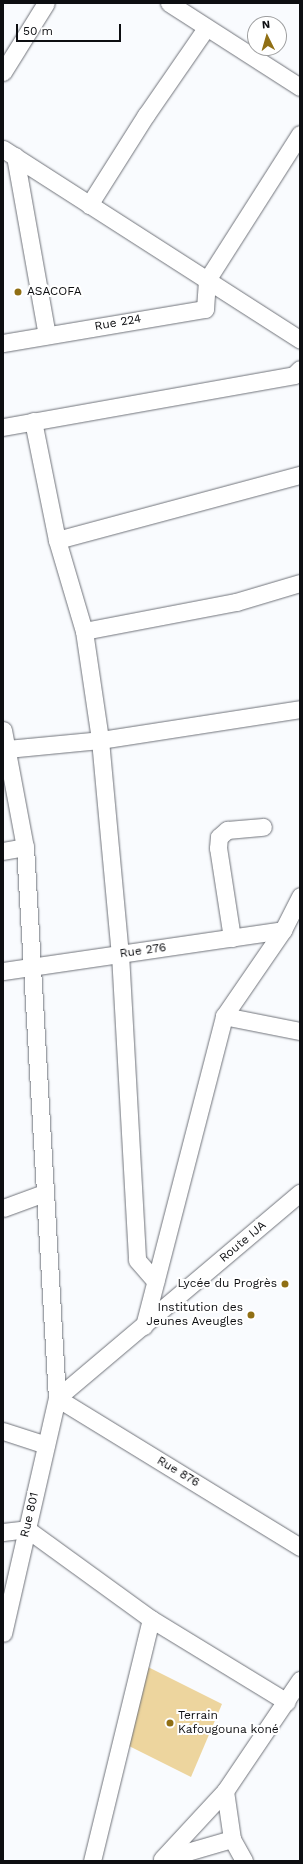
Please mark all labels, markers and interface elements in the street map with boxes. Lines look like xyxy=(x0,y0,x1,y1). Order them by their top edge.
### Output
scale bar xyxy=(18,16,123,42)
north arrow xyxy=(247,16,287,56)
text: N xyxy=(261,18,271,31)
text: 50 m xyxy=(23,24,53,38)
place label: ASACOFA xyxy=(27,285,82,299)
marker: ASACOFA xyxy=(12,286,24,298)
street label: Rue 224 xyxy=(93,312,143,334)
street label: Rue 276 xyxy=(119,941,167,961)
street label: Route IJA xyxy=(217,1218,269,1266)
place label: Lycée du Progrès xyxy=(177,1277,277,1291)
marker: Lycée du Progrès xyxy=(280,1279,290,1289)
place label: Institution des Jeunes Aveugles xyxy=(146,1301,243,1329)
marker: Institution des Jeunes Aveugles xyxy=(246,1310,256,1320)
street label: Rue 876 xyxy=(154,1454,202,1490)
street label: Rue 801 xyxy=(18,1491,42,1539)
place label: Terrain Kafougouna koné xyxy=(178,1709,279,1737)
marker: Terrain Kafougouna koné xyxy=(165,1718,175,1728)

